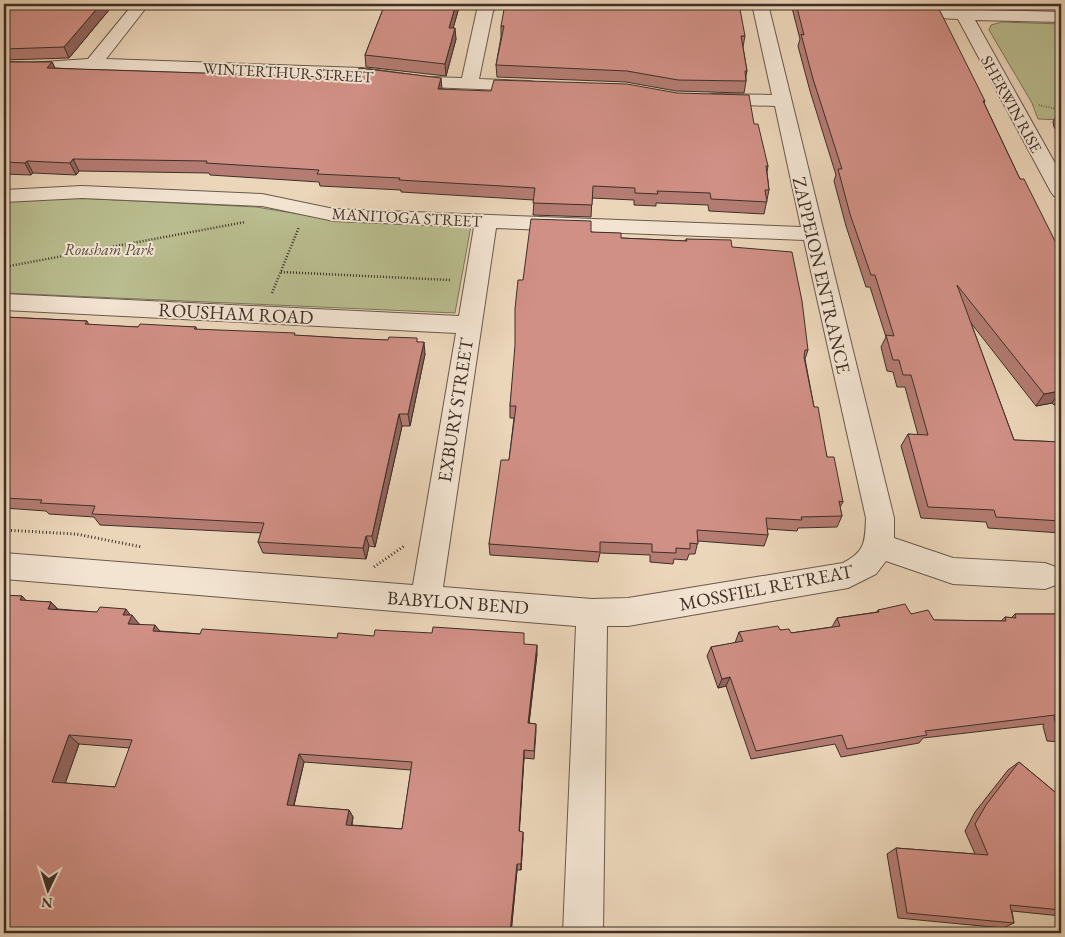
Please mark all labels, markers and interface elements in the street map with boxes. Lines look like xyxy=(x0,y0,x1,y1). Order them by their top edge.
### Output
street label: SHERWIN RISE xyxy=(976,52,1047,157)
street label: WINTERTHUR STREET xyxy=(202,58,374,87)
street label: ZAPPEION ENTRANCE xyxy=(787,174,856,376)
street label: MANITOGA STREET xyxy=(331,203,483,232)
park label: Rousham Park xyxy=(64,239,155,260)
street label: ROUSHAM ROAD xyxy=(158,297,314,330)
street label: EXBURY STREET xyxy=(432,336,479,484)
street label: MOSSFIEL RETREAT xyxy=(677,558,855,617)
street label: BABYLON BEND xyxy=(386,585,530,620)
north arrow xyxy=(22,864,72,914)
text: N xyxy=(40,894,53,912)

